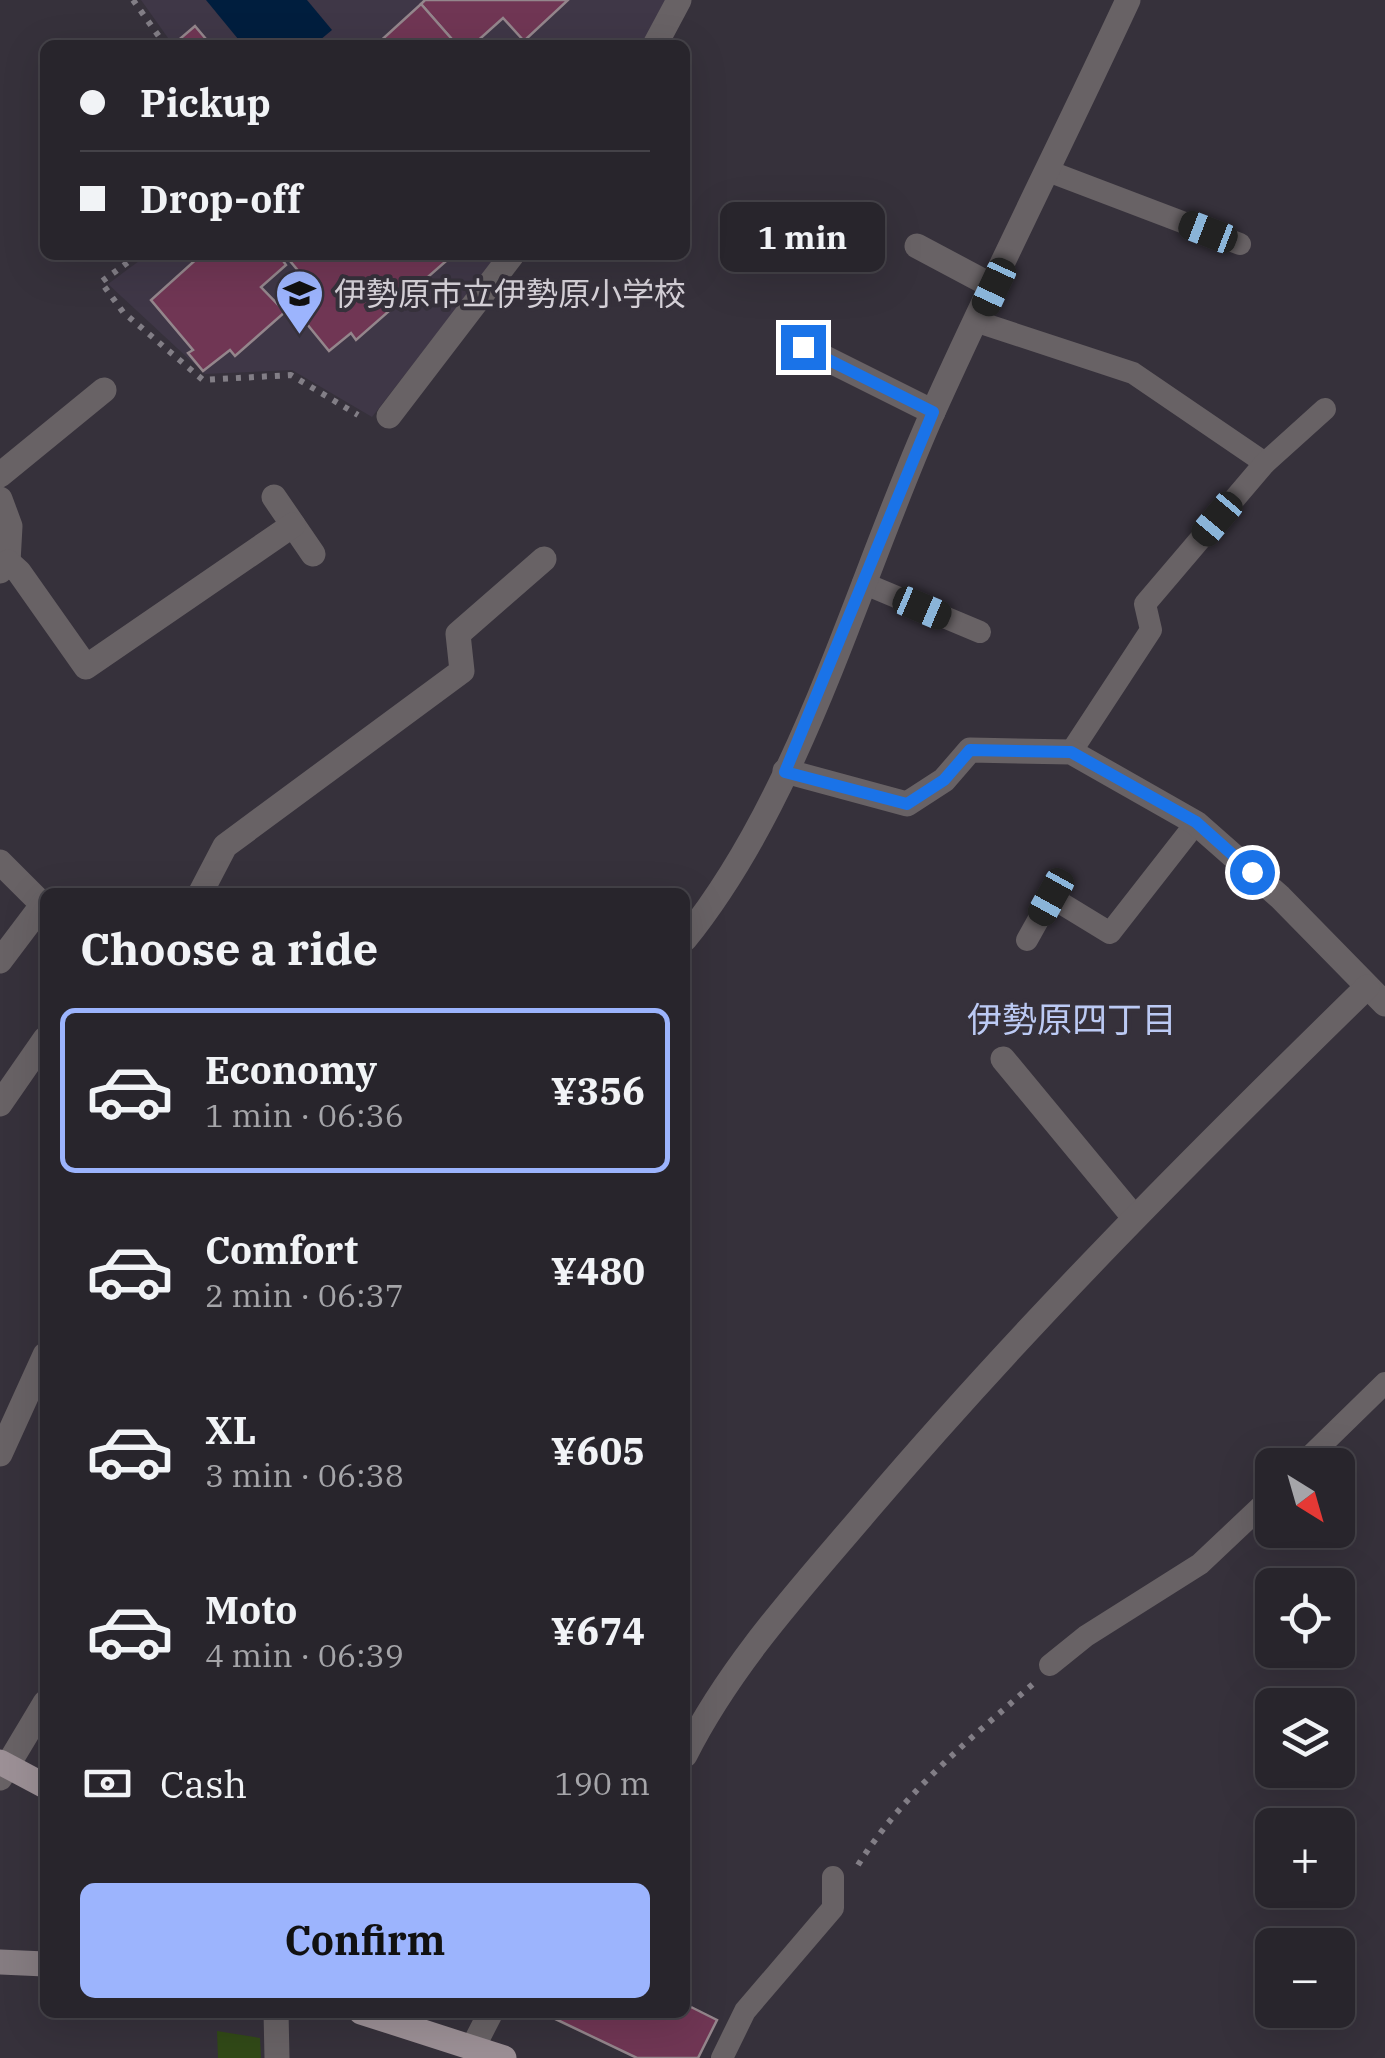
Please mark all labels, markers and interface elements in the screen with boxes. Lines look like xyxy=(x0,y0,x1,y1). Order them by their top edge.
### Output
text: Pickup xyxy=(140,78,271,127)
text: Drop-off xyxy=(140,174,302,223)
callout: 1 min xyxy=(720,202,886,272)
car xyxy=(1175,207,1241,257)
text: 1 min xyxy=(758,216,847,258)
car xyxy=(968,253,1020,321)
school or university icon: 伊勢原市立伊勢原小学校 xyxy=(273,268,325,336)
place label: 伊勢原市立伊勢原小学校 xyxy=(334,272,686,314)
route end xyxy=(781,325,826,370)
car xyxy=(1186,486,1248,552)
car xyxy=(889,582,955,634)
route start xyxy=(1230,850,1275,895)
car xyxy=(1023,863,1079,931)
text: Choose a ride xyxy=(80,919,378,977)
district label: 伊勢原四丁目 xyxy=(967,996,1177,1042)
text: Economy xyxy=(205,1045,377,1094)
icon: car xyxy=(85,1046,175,1136)
text: ¥356 xyxy=(551,1066,645,1115)
text: 1 min · 06:36 xyxy=(205,1094,404,1136)
text: Comfort xyxy=(205,1225,358,1274)
icon: car xyxy=(85,1226,175,1316)
text: ¥480 xyxy=(551,1246,645,1295)
text: 2 min · 06:37 xyxy=(205,1274,404,1316)
text: XL xyxy=(205,1405,256,1454)
icon: car xyxy=(85,1406,175,1496)
text: ¥605 xyxy=(551,1426,645,1475)
north arrow xyxy=(1255,1448,1355,1548)
map controls xyxy=(1255,1448,1355,2028)
text: 3 min · 06:38 xyxy=(205,1454,404,1496)
button: locate xyxy=(1255,1568,1355,1668)
text: Moto xyxy=(205,1585,297,1634)
icon: car xyxy=(85,1586,175,1676)
text: ¥674 xyxy=(551,1606,645,1655)
text: 4 min · 06:39 xyxy=(205,1634,404,1676)
button: layers xyxy=(1255,1688,1355,1788)
icon: cash xyxy=(80,1756,135,1811)
text: Cash xyxy=(160,1759,247,1808)
text: 190 m xyxy=(554,1762,650,1804)
button: + xyxy=(1255,1808,1355,1908)
button: Confirm xyxy=(80,1883,650,1998)
button: − xyxy=(1255,1928,1355,2028)

